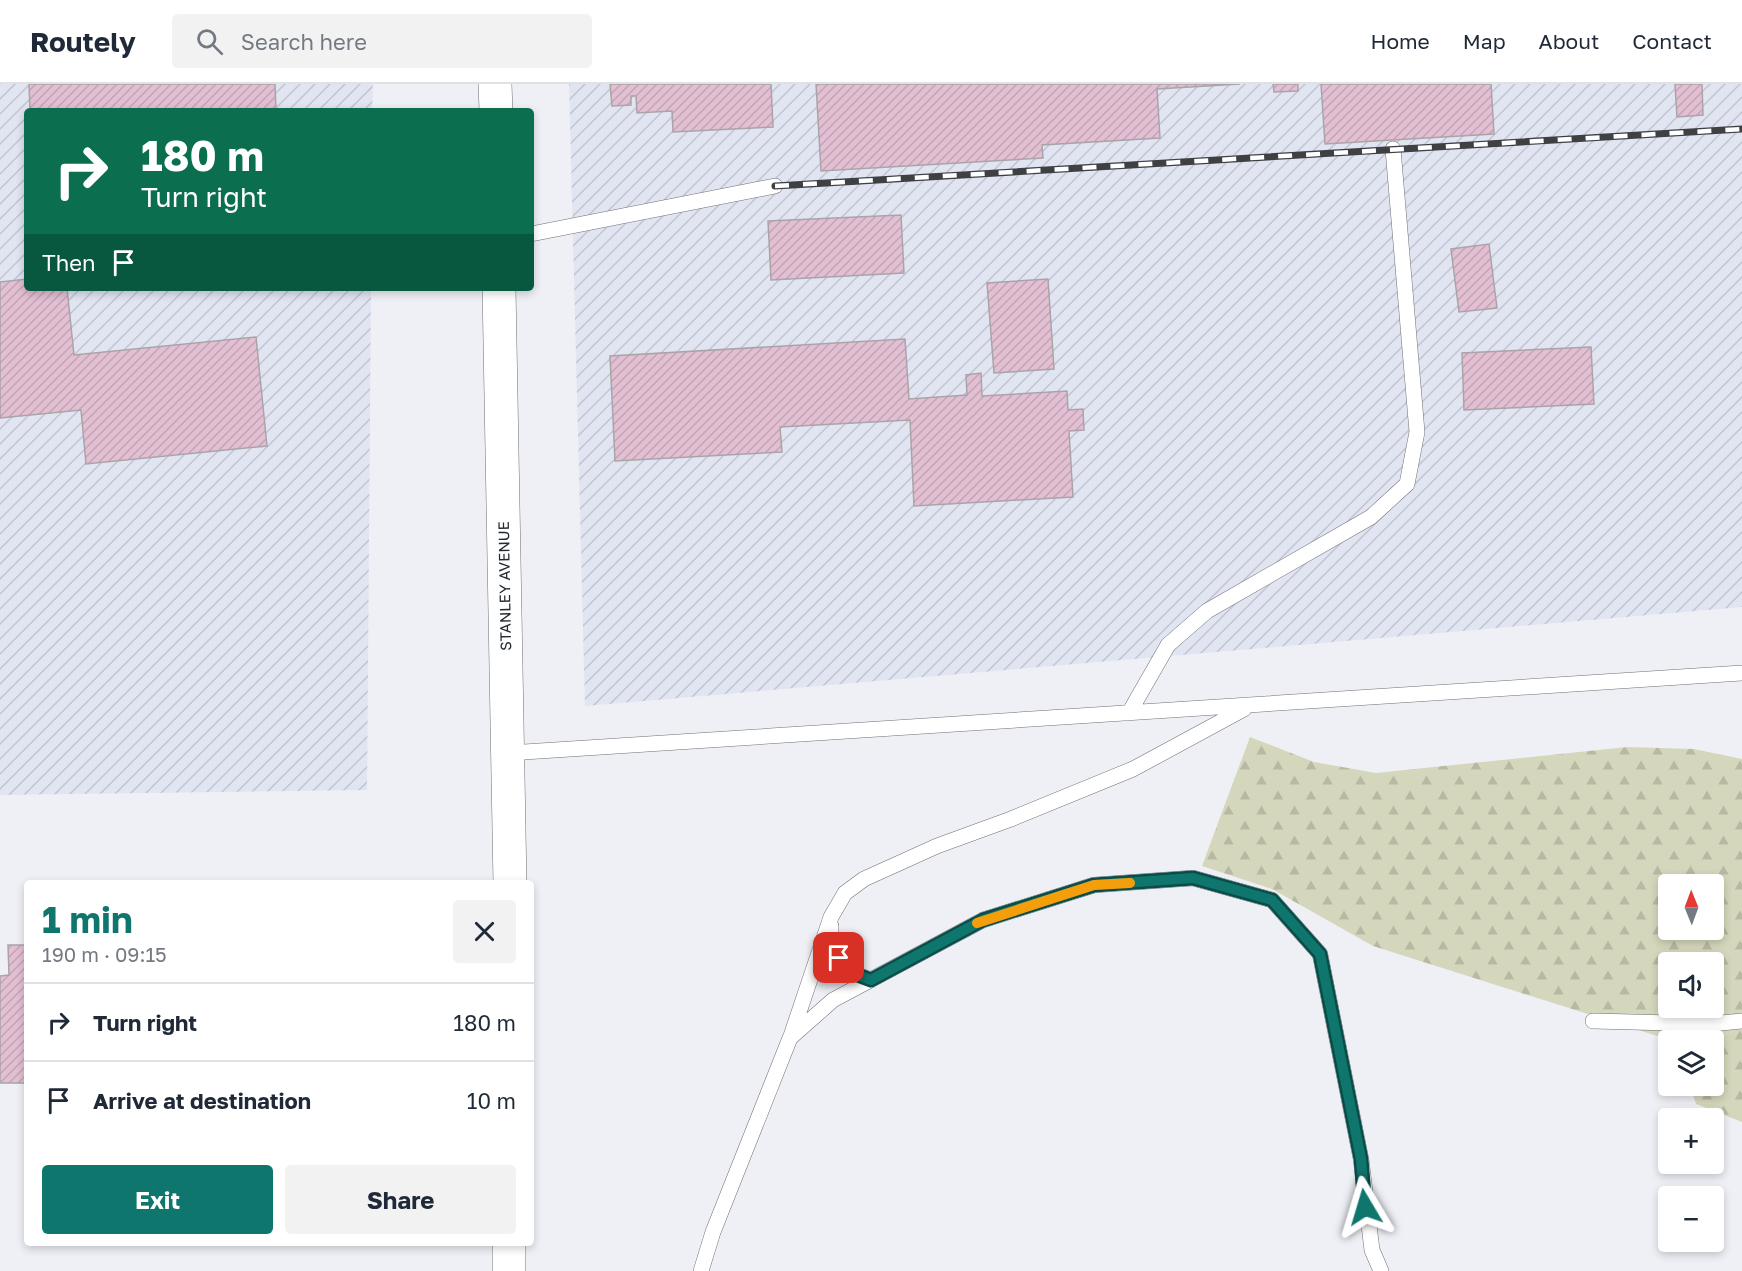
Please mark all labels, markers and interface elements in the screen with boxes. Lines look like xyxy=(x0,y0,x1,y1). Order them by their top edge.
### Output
search box xyxy=(172,14,592,68)
text: Routely xyxy=(30,25,136,58)
icon: search xyxy=(193,25,226,58)
text: Search here xyxy=(241,28,367,55)
text: Home xyxy=(1370,28,1430,54)
text: Map xyxy=(1463,28,1506,54)
text: About xyxy=(1539,28,1599,54)
text: Contact xyxy=(1632,28,1712,54)
text: 180 m xyxy=(141,130,264,180)
icon: right xyxy=(42,132,120,210)
text: Turn right xyxy=(141,181,267,213)
icon: arrive xyxy=(107,246,140,279)
text: Then xyxy=(42,249,95,276)
street label: STANLEY AVENUE xyxy=(494,521,514,651)
north arrow xyxy=(1658,874,1724,940)
map controls xyxy=(1658,874,1724,1252)
text: 1 min xyxy=(42,898,133,941)
button: close xyxy=(453,900,516,963)
pin xyxy=(813,932,864,983)
icon: arrive xyxy=(822,941,855,974)
text: 190 m · 09:15 xyxy=(42,942,167,966)
button: sound xyxy=(1658,952,1724,1018)
icon: right xyxy=(42,1006,75,1039)
text: Turn right xyxy=(93,1009,197,1036)
text: 180 m xyxy=(453,1009,516,1036)
button: layers xyxy=(1658,1030,1724,1096)
icon: arrive xyxy=(42,1084,75,1117)
text: Arrive at destination xyxy=(93,1087,311,1114)
text: 10 m xyxy=(467,1087,516,1114)
button: + xyxy=(1658,1108,1724,1174)
button: Exit xyxy=(42,1165,273,1234)
button: Share xyxy=(285,1165,516,1234)
position arrow xyxy=(1333,1175,1397,1239)
button: − xyxy=(1658,1186,1724,1252)

